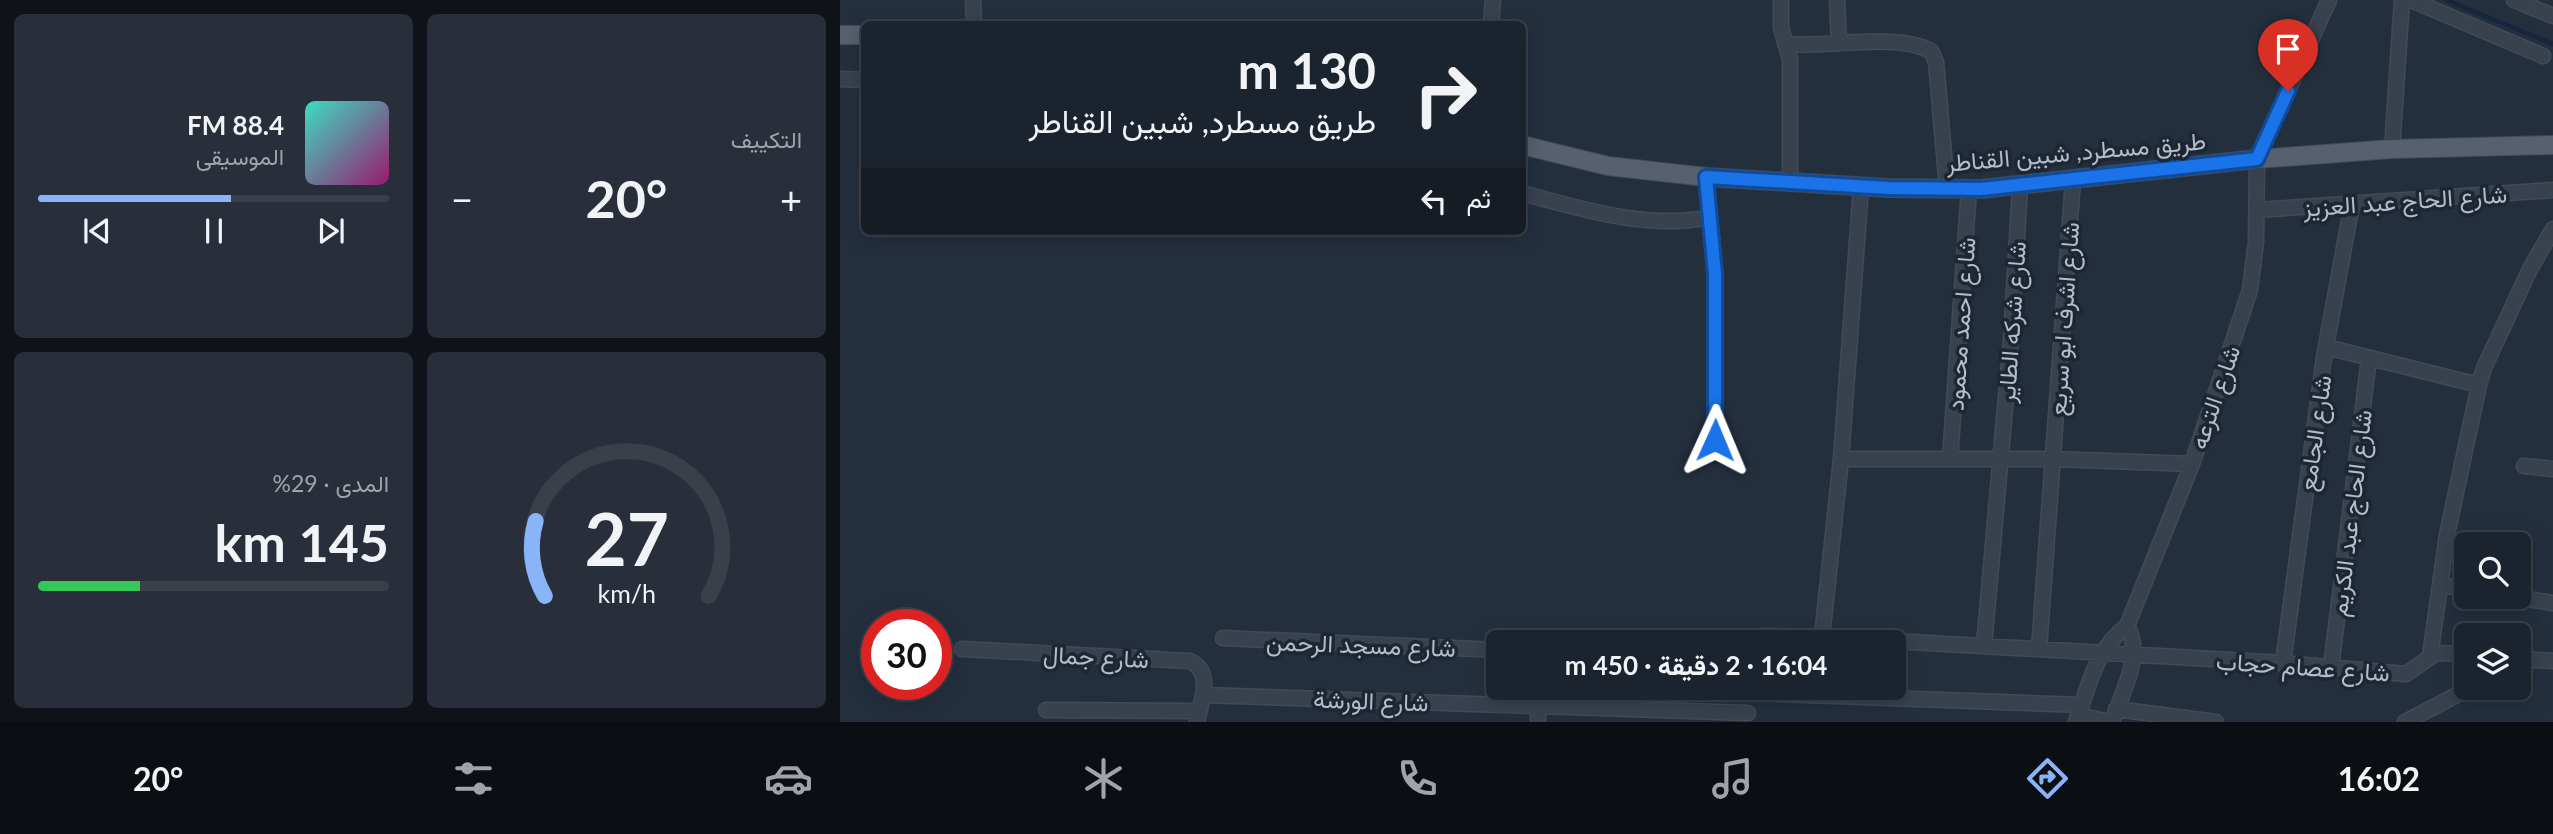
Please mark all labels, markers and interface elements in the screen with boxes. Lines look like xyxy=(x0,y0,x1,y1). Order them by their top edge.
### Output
pin xyxy=(2258,19,2318,91)
icon: arrive xyxy=(2269,30,2307,68)
text: 130 m xyxy=(1238,41,1376,99)
icon: right xyxy=(1400,49,1491,140)
text: طريق مسطرد, شبين القناطر xyxy=(1028,101,1376,140)
text: 88.4 FM xyxy=(187,109,284,141)
text: التكييف xyxy=(731,125,802,153)
street label: طريق مسطرد, شبين القناطر xyxy=(1944,125,2207,179)
text: الموسيقى xyxy=(196,142,284,170)
text: 20° xyxy=(586,167,667,229)
text: − xyxy=(451,176,473,222)
text: + xyxy=(780,176,802,222)
street label: شارع الحاج عبد العزيز xyxy=(2301,178,2508,225)
icon: left xyxy=(1415,182,1453,220)
text: ثم xyxy=(1467,182,1491,214)
icon: previous xyxy=(78,212,116,250)
icon: pause xyxy=(195,212,233,250)
icon: next xyxy=(312,212,350,250)
street label: شارع اشرف ابو سريع xyxy=(2042,221,2088,417)
street label: شارع احمد محمود xyxy=(1939,236,1984,412)
street label: شارع شركه الطاير xyxy=(1991,240,2034,405)
street label: شارع الترعه xyxy=(2183,341,2248,454)
street label: شارع الجامع xyxy=(2292,373,2340,493)
position arrow xyxy=(1678,403,1752,477)
street label: شارع الحاج عبد الكريم xyxy=(2323,408,2380,618)
text: المدى · 29% xyxy=(273,469,389,497)
text: 27 xyxy=(584,494,669,582)
text: 145 km xyxy=(215,511,389,573)
map controls xyxy=(2454,532,2531,700)
button: search xyxy=(2454,532,2531,609)
text: km/h xyxy=(597,578,656,608)
speed limit sign: 30 xyxy=(861,609,952,700)
button: layers xyxy=(2454,623,2531,700)
street label: شارع مسجد الرحمن xyxy=(1266,626,1456,665)
street label: شارع جمال xyxy=(1042,639,1150,676)
street label: شارع عصام حجاب xyxy=(2215,645,2391,690)
text: 16:04 · 2 دقيقة · 450 m xyxy=(1565,649,1827,681)
street label: شارع الورشة xyxy=(1313,683,1429,720)
icon: filters xyxy=(449,754,498,803)
icon: car xyxy=(764,754,813,803)
icon: climate xyxy=(1079,754,1128,803)
icon: phone xyxy=(1393,754,1442,803)
icon: music xyxy=(1708,754,1757,803)
icon: directions xyxy=(2023,754,2072,803)
text: 20° xyxy=(133,759,183,798)
text: 16:02 xyxy=(2338,759,2420,798)

